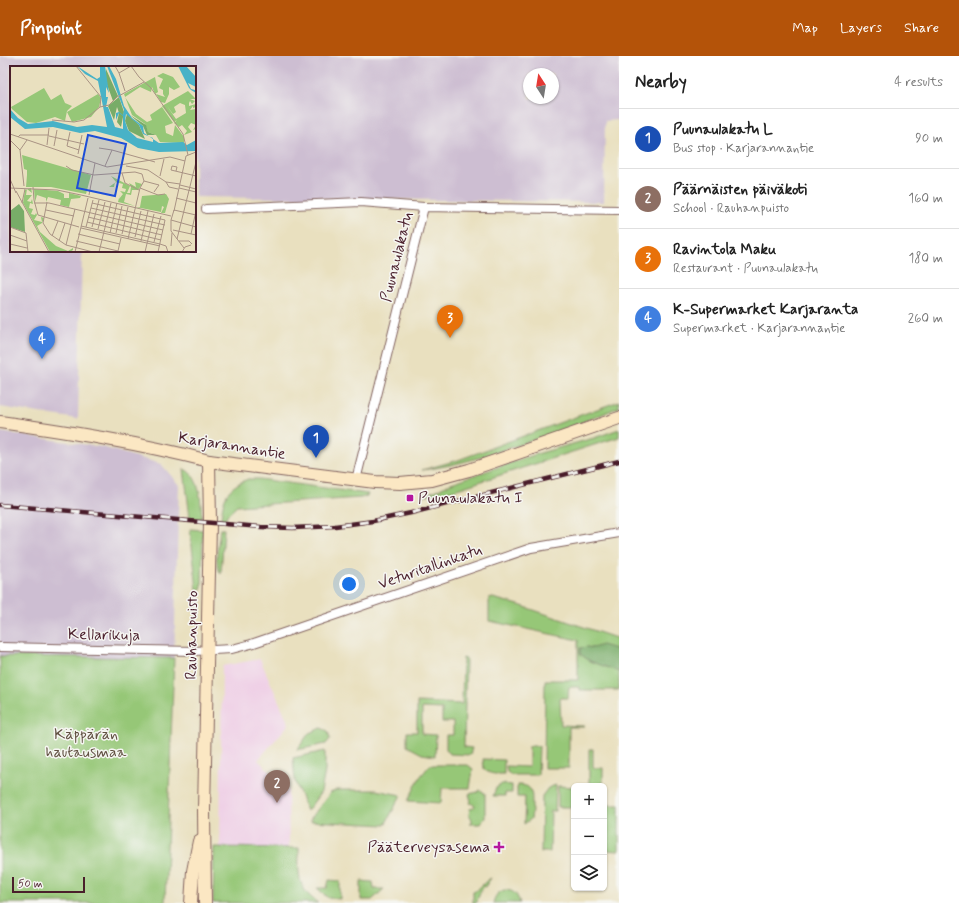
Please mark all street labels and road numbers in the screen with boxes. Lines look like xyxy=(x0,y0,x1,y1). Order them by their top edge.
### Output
street label: Puunaulakatu xyxy=(376,209,418,304)
street label: Karjarannantie xyxy=(177,427,287,465)
street label: Veturitallinkatu xyxy=(375,539,485,595)
street label: Rauhanpuisto xyxy=(181,590,203,680)
street label: Kellarikuja xyxy=(68,624,140,646)

